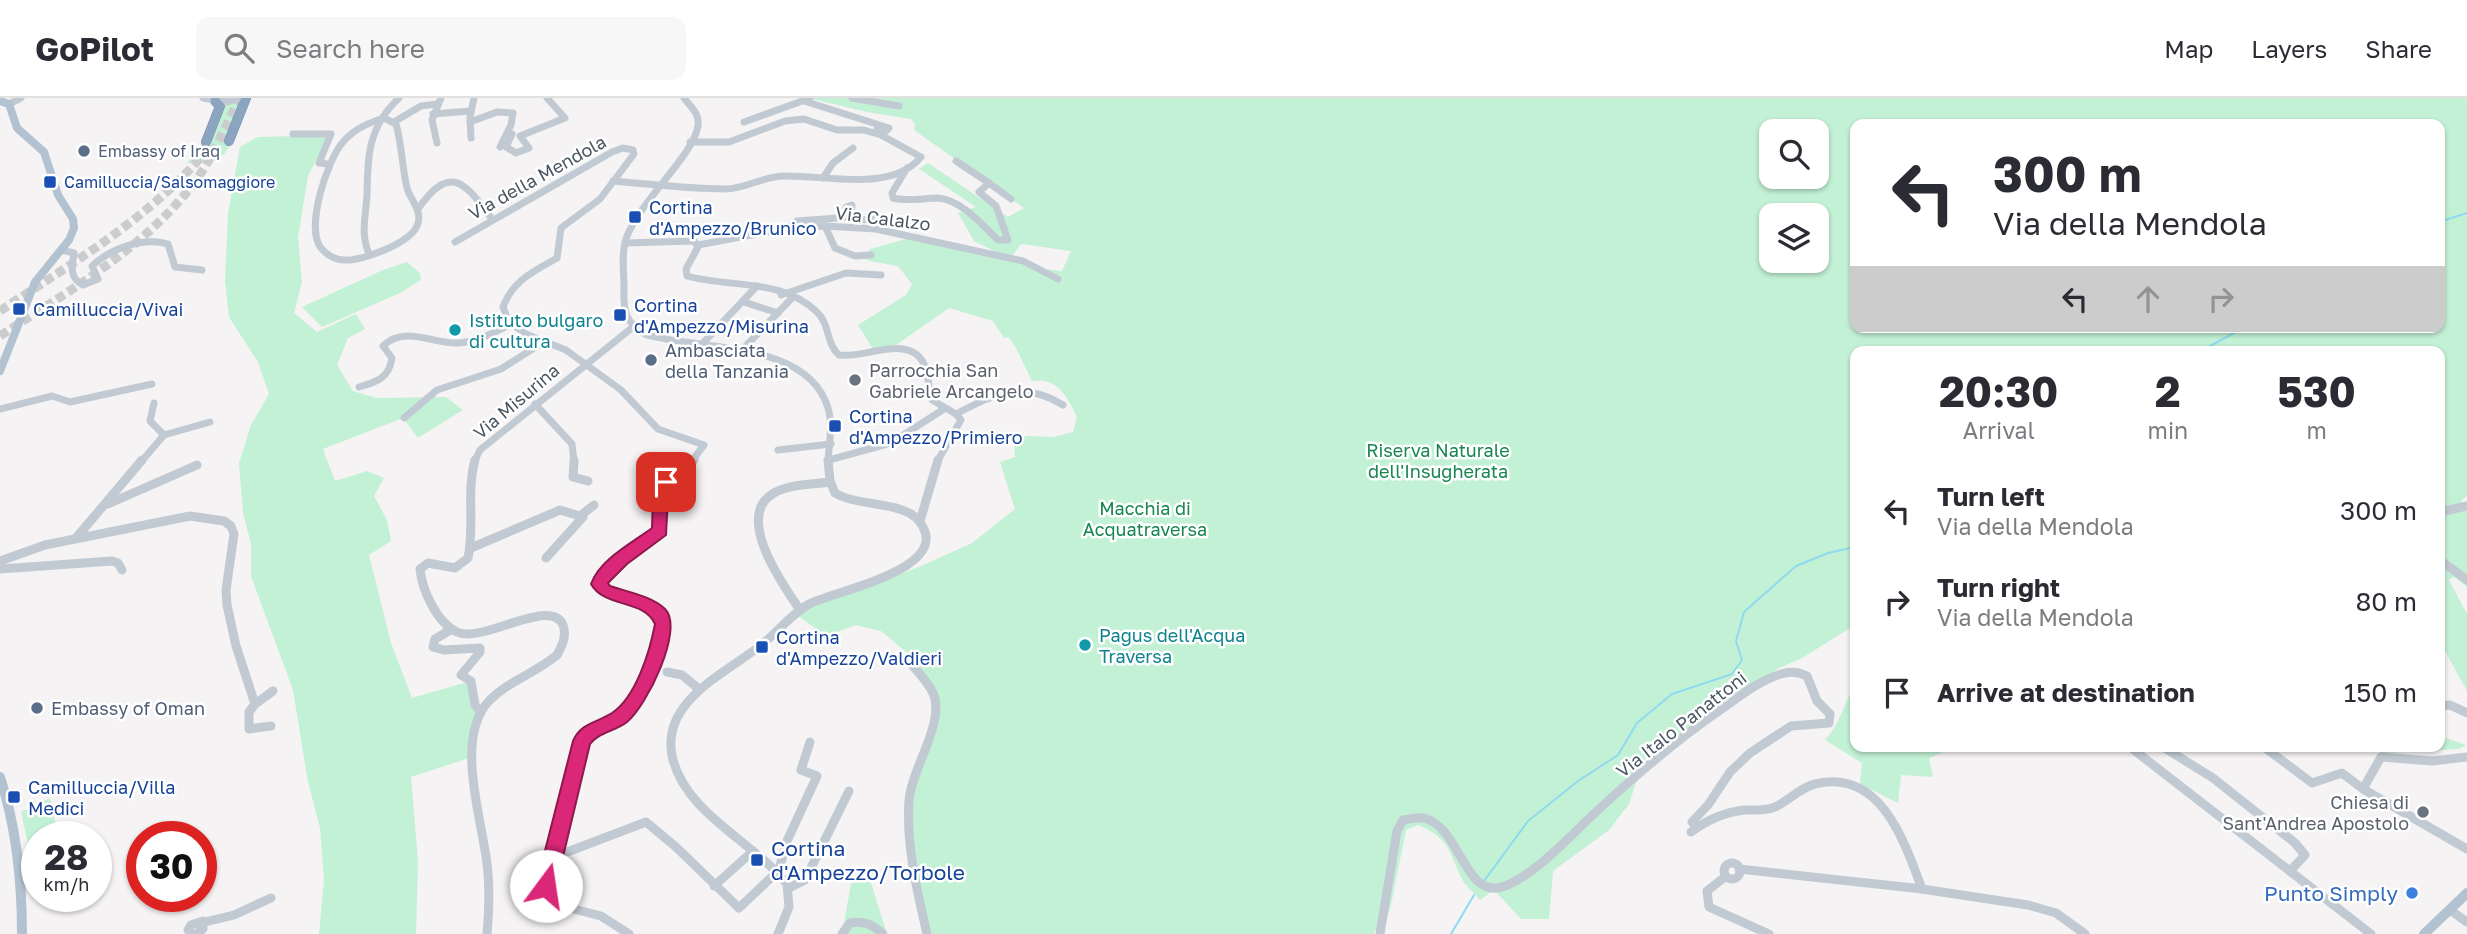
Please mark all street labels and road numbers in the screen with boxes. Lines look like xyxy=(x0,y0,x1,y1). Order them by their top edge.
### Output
street label: Via della Mendola xyxy=(464,130,610,224)
street label: Via Calalzo xyxy=(834,201,932,235)
street label: Via Misurina xyxy=(469,359,563,443)
street label: Via Italo Panattoni xyxy=(1611,666,1751,782)

